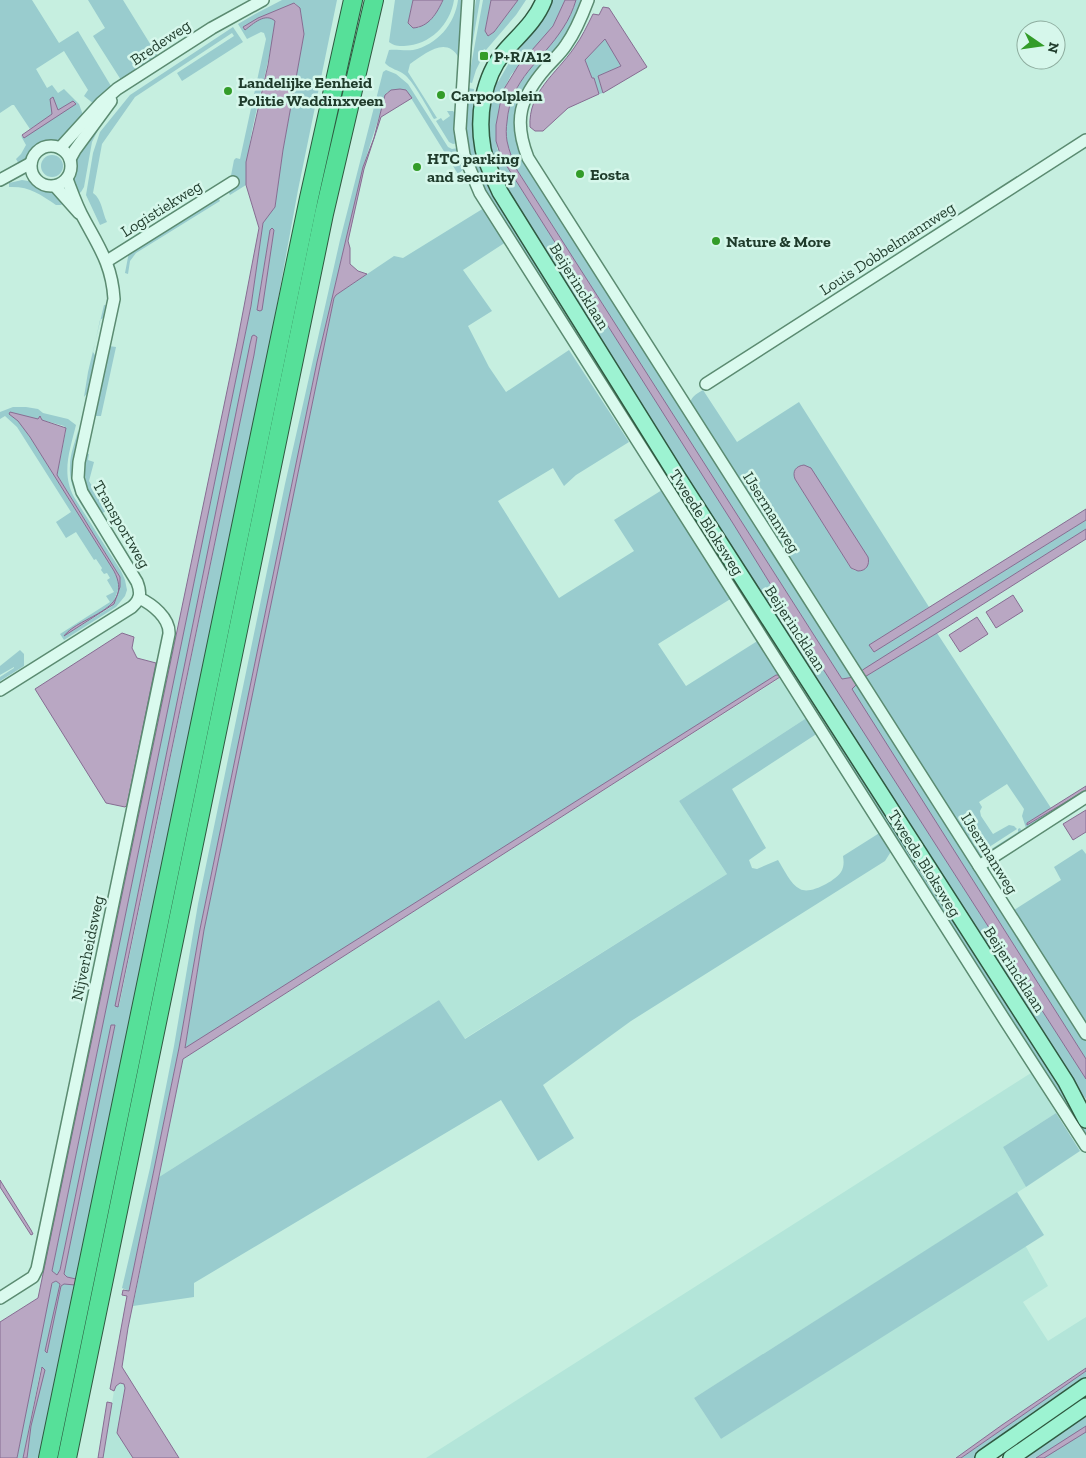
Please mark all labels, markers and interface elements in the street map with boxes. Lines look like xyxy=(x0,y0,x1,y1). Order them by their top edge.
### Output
street label: Bredeweg xyxy=(127,15,194,69)
north arrow xyxy=(1016,20,1066,70)
text: N xyxy=(1044,41,1063,55)
place label: P+R/A12 xyxy=(494,47,552,66)
marker: P+R/A12 xyxy=(478,50,490,62)
place label: Landelijke Eenheid Politie Waddinxveen xyxy=(238,73,384,110)
marker: Landelijke Eenheid Politie Waddinxveen xyxy=(222,85,234,97)
place label: Carpoolplein xyxy=(451,86,543,105)
marker: Carpoolplein xyxy=(435,89,447,101)
place label: HTC parking and security xyxy=(427,149,519,186)
marker: HTC parking and security xyxy=(411,161,423,173)
place label: Eosta xyxy=(590,165,630,184)
marker: Eosta xyxy=(574,168,586,180)
street label: Logistiekweg xyxy=(117,176,205,241)
street label: Louis Dobbelmannweg xyxy=(816,197,959,299)
place label: Nature & More xyxy=(726,232,831,251)
marker: Nature & More xyxy=(710,235,722,247)
street label: Beijerincklaan xyxy=(546,240,614,334)
street label: Tweede Bloksweg xyxy=(665,466,748,579)
street label: IJsermanweg xyxy=(739,468,804,557)
street label: Transportweg xyxy=(89,477,154,572)
street label: Beijerincklaan xyxy=(761,582,831,675)
street label: Tweede Bloksweg xyxy=(884,806,965,920)
street label: IJsermanweg xyxy=(957,809,1022,898)
street label: Nijverheidsweg xyxy=(67,893,108,1003)
street label: Beijerincklaan xyxy=(980,923,1050,1016)

